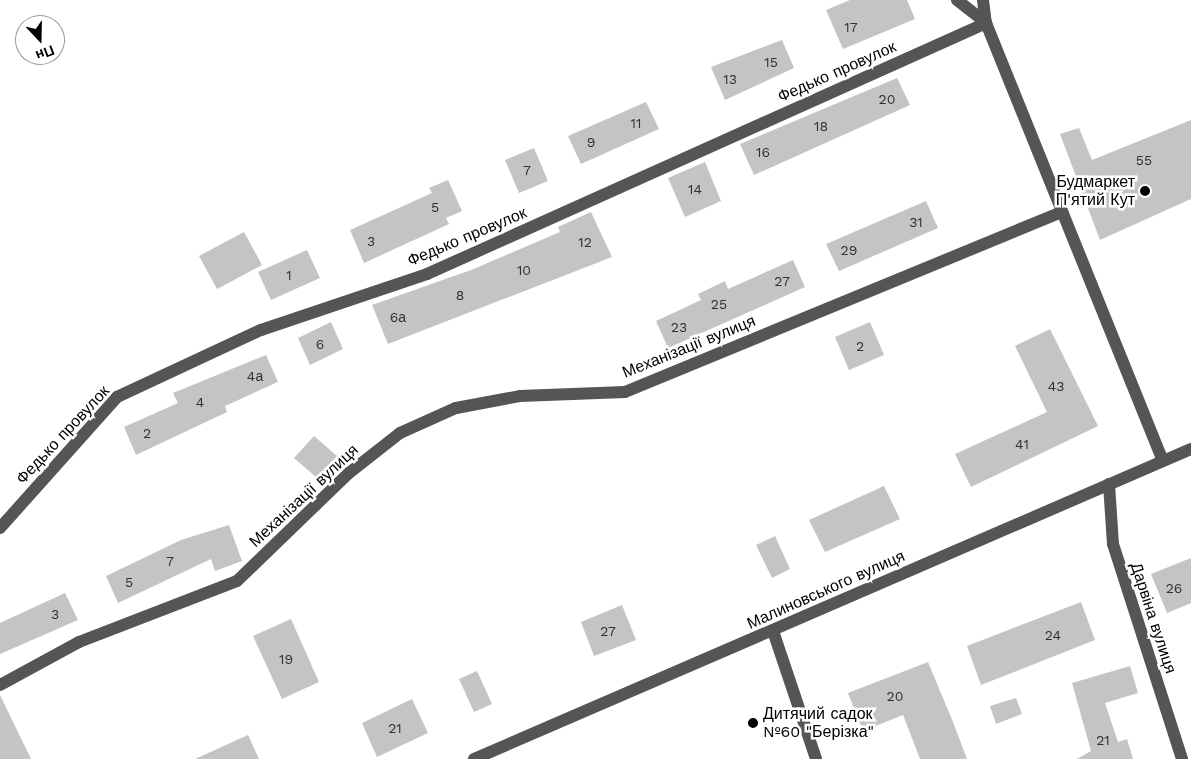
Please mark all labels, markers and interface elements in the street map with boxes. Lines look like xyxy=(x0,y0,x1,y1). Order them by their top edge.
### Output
north arrow xyxy=(15,15,65,65)
house number: 17 xyxy=(844,19,858,35)
street label: Федько провулок xyxy=(775,37,899,107)
text: Пн xyxy=(34,42,57,64)
house number: 15 xyxy=(764,54,778,70)
house number: 13 xyxy=(723,71,737,87)
house number: 20 xyxy=(879,91,895,107)
house number: 11 xyxy=(631,115,641,131)
house number: 18 xyxy=(814,118,828,134)
house number: 9 xyxy=(587,134,595,150)
house number: 16 xyxy=(756,144,770,160)
house number: 55 xyxy=(1136,152,1152,168)
house number: 7 xyxy=(523,162,531,178)
place label: Будмаркет П'ятий Кут xyxy=(1056,172,1135,210)
house number: 14 xyxy=(688,181,702,197)
marker: Будмаркет П'ятий Кут xyxy=(1139,185,1151,197)
house number: 5 xyxy=(431,199,439,215)
street label: Федько провулок xyxy=(405,203,529,271)
house number: 31 xyxy=(909,214,923,230)
house number: 3 xyxy=(367,233,375,249)
house number: 12 xyxy=(578,234,592,250)
house number: 29 xyxy=(841,242,857,258)
house number: 10 xyxy=(517,262,531,278)
house number: 1 xyxy=(286,267,292,283)
house number: 27 xyxy=(774,273,790,289)
house number: 8 xyxy=(456,287,464,303)
house number: 25 xyxy=(711,296,727,312)
house number: 6а xyxy=(390,309,406,325)
street label: Механізації вулиця xyxy=(620,312,758,382)
house number: 23 xyxy=(671,319,687,335)
house number: 6 xyxy=(316,336,324,352)
house number: 2 xyxy=(856,338,864,354)
house number: 4а xyxy=(247,368,263,384)
house number: 43 xyxy=(1048,378,1064,394)
street label: Федько провулок xyxy=(12,382,114,488)
house number: 4 xyxy=(196,394,204,410)
house number: 2 xyxy=(143,425,151,441)
house number: 41 xyxy=(1015,436,1029,452)
street label: Механізації вулиця xyxy=(246,441,362,551)
street label: Малиновського вулиця xyxy=(744,546,908,634)
house number: 7 xyxy=(166,553,174,569)
street label: Дарвіна вулиця xyxy=(1126,560,1180,676)
house number: 5 xyxy=(125,574,133,590)
house number: 26 xyxy=(1166,580,1182,596)
house number: 3 xyxy=(51,606,59,622)
house number: 27 xyxy=(600,623,616,639)
house number: 24 xyxy=(1045,627,1061,643)
house number: 19 xyxy=(279,651,293,667)
house number: 20 xyxy=(887,688,903,704)
place label: Дитячий садок №60 "Берізка" xyxy=(763,704,874,742)
marker: Дитячий садок №60 "Берізка" xyxy=(747,717,759,729)
house number: 21 xyxy=(388,720,402,736)
house number: 21 xyxy=(1096,732,1110,748)

